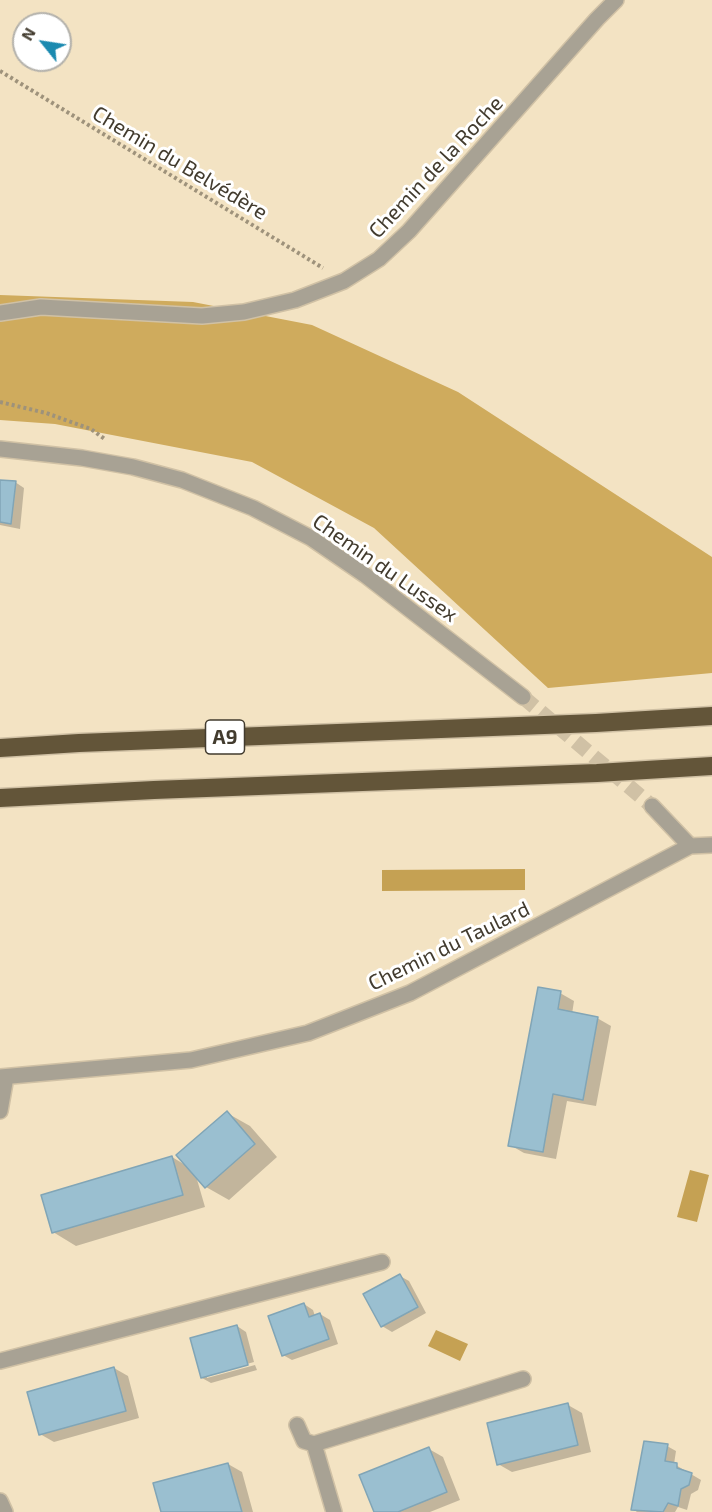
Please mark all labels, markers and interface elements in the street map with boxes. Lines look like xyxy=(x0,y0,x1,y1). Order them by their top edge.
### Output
north arrow xyxy=(12,12,72,72)
text: N xyxy=(17,24,39,44)
street label: Chemin de la Roche xyxy=(364,91,508,243)
street label: Chemin du Belvédère xyxy=(88,101,272,225)
street label: Chemin du Lussex xyxy=(308,509,462,627)
road number: A9 xyxy=(206,720,244,754)
street label: Chemin du Taulard xyxy=(364,896,534,996)

